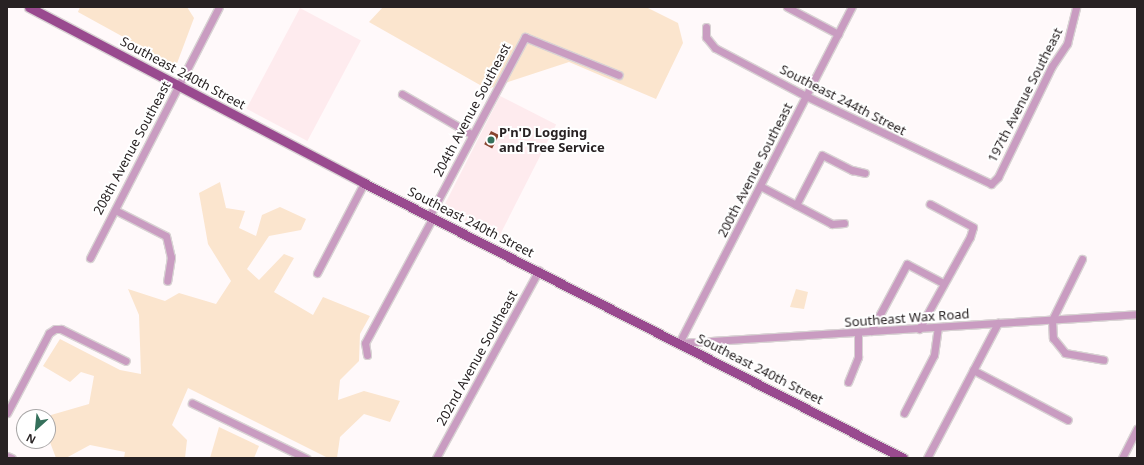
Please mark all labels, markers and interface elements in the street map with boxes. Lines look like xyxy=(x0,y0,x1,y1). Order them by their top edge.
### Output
street label: 197th Avenue Southeast xyxy=(984,25,1066,165)
street label: Southeast 240th Street xyxy=(118,33,248,113)
street label: 204th Avenue Southeast xyxy=(430,41,514,179)
street label: Southeast 244th Street xyxy=(777,61,909,139)
street label: 208th Avenue Southeast xyxy=(90,79,174,217)
street label: 200th Avenue Southeast xyxy=(714,100,796,240)
place label: P'n'D Logging and Tree Service xyxy=(499,125,605,156)
marker: P'n'D Logging and Tree Service xyxy=(486,135,496,145)
street label: Southeast 240th Street xyxy=(405,183,537,261)
street label: 202nd Avenue Southeast xyxy=(433,288,521,428)
street label: Southeast Wax Road xyxy=(844,306,970,330)
street label: Southeast 240th Street xyxy=(694,330,826,408)
north arrow xyxy=(16,409,56,449)
text: N xyxy=(23,431,38,448)

